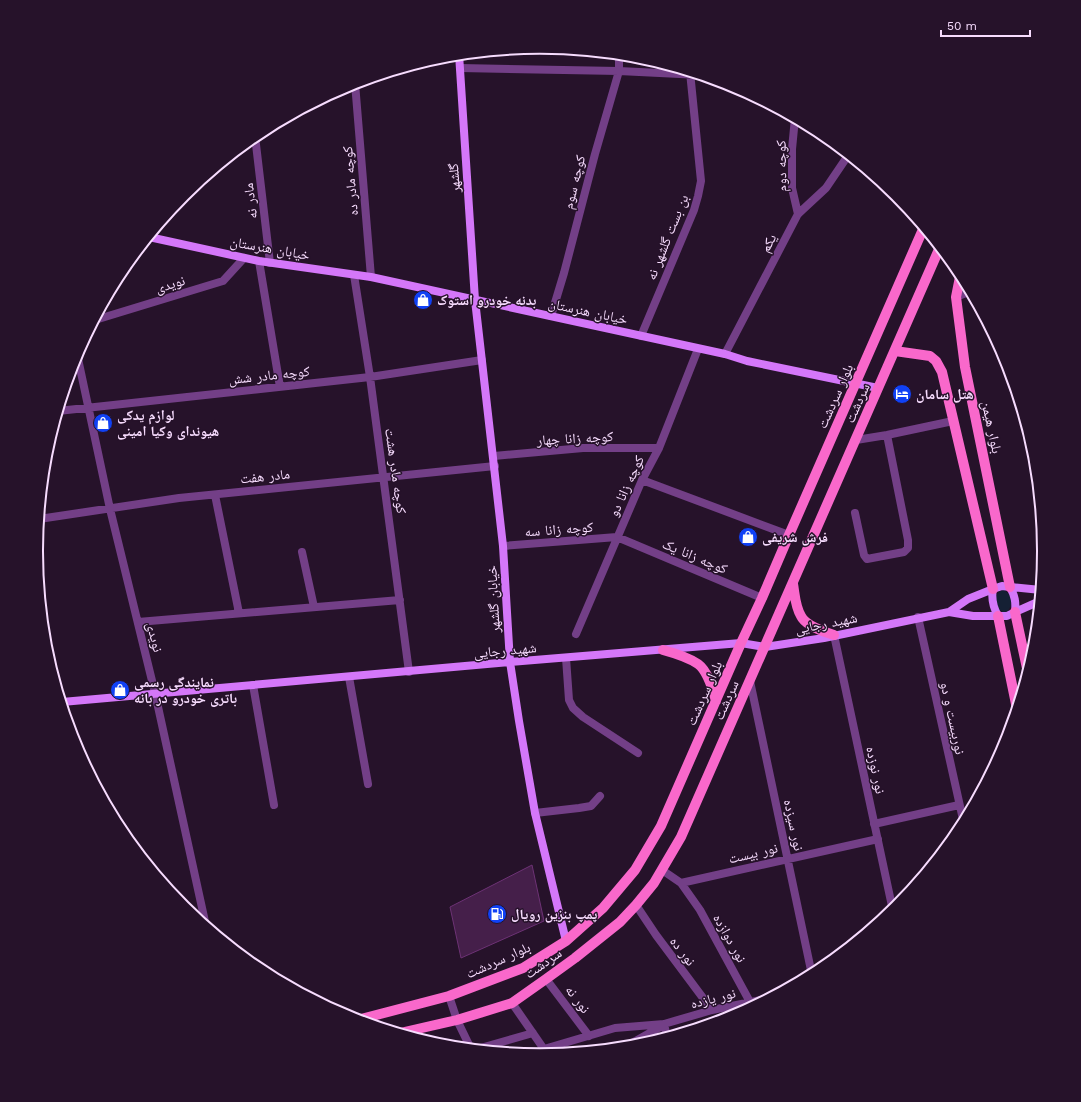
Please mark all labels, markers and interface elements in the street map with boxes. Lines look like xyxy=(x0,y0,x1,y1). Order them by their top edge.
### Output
scale bar xyxy=(941,12,1030,38)
text: 50 m xyxy=(947,19,977,33)
street label: کوچه دوم xyxy=(773,140,791,192)
street label: کوچه مادر ده xyxy=(339,145,362,216)
street label: کوچه سوم xyxy=(560,153,590,211)
street label: گلشهر xyxy=(445,162,464,194)
street label: مادر نه xyxy=(240,182,261,220)
street label: بن بست گلشهر نه xyxy=(643,192,692,282)
street label: یکم xyxy=(757,231,781,256)
street label: خیابان هنرستان xyxy=(229,233,311,264)
street label: نویدی xyxy=(153,272,187,297)
shop icon: بدنه خودرو استوک xyxy=(412,289,434,311)
place label: بدنه خودرو استوک xyxy=(437,292,536,309)
street label: خیابان هنرستان xyxy=(547,295,629,328)
street label: بلوار سردشت xyxy=(813,361,857,431)
street label: کوچه مادر شش xyxy=(228,363,311,388)
street label: سردشت xyxy=(841,381,873,425)
hotel icon: هتل سامان xyxy=(891,383,913,405)
place label: هتل سامان xyxy=(916,386,974,403)
street label: بلوار هیمن xyxy=(978,399,1005,455)
place label: لوازم یدکى هیونداى وکیا امینى xyxy=(117,407,219,440)
shop icon: لوازم یدکى هیونداى وکیا امینى xyxy=(92,412,114,434)
street label: کوچه مادر هشت xyxy=(381,427,410,515)
street label: کوچه زانا چهار xyxy=(535,428,614,449)
street label: کوچه زانا دو xyxy=(605,453,648,520)
street label: مادر هفت xyxy=(239,465,291,488)
street label: کوچه زانا سه xyxy=(524,519,594,540)
shop icon: فرش شریفی xyxy=(737,526,759,548)
place label: فرش شریفی xyxy=(762,529,828,546)
street label: کوچه زانا یک xyxy=(660,535,730,578)
street label: خیابان گلشهر xyxy=(483,565,504,634)
street label: شهید رجایی xyxy=(793,609,859,638)
street label: نویدی xyxy=(143,620,166,654)
street label: شهید رجایی xyxy=(473,639,537,662)
street label: بلوار سردشت xyxy=(682,658,726,728)
place label: نمایندگی رسمی باتری خودرو در بانه xyxy=(134,674,237,707)
street label: سردشت xyxy=(710,678,742,722)
shop icon: نمایندگی رسمی باتری خودرو در بانه xyxy=(109,679,131,701)
street label: نوربیست و دو xyxy=(937,680,969,756)
street label: نور نوزده xyxy=(862,745,889,795)
street label: نور سیزده xyxy=(780,798,807,852)
street label: نور بیست xyxy=(727,840,780,867)
fuel station icon: پمپ بنزین رویال xyxy=(486,903,508,925)
place label: پمپ بنزین رویال xyxy=(511,906,598,923)
street label: نور دوازده xyxy=(709,911,750,966)
street label: نور ده xyxy=(666,933,699,969)
street label: بلوار سردشت xyxy=(463,939,533,982)
street label: سردشت xyxy=(521,945,565,982)
street label: نور نه xyxy=(562,982,594,1017)
street label: نور یازده xyxy=(689,985,738,1012)

